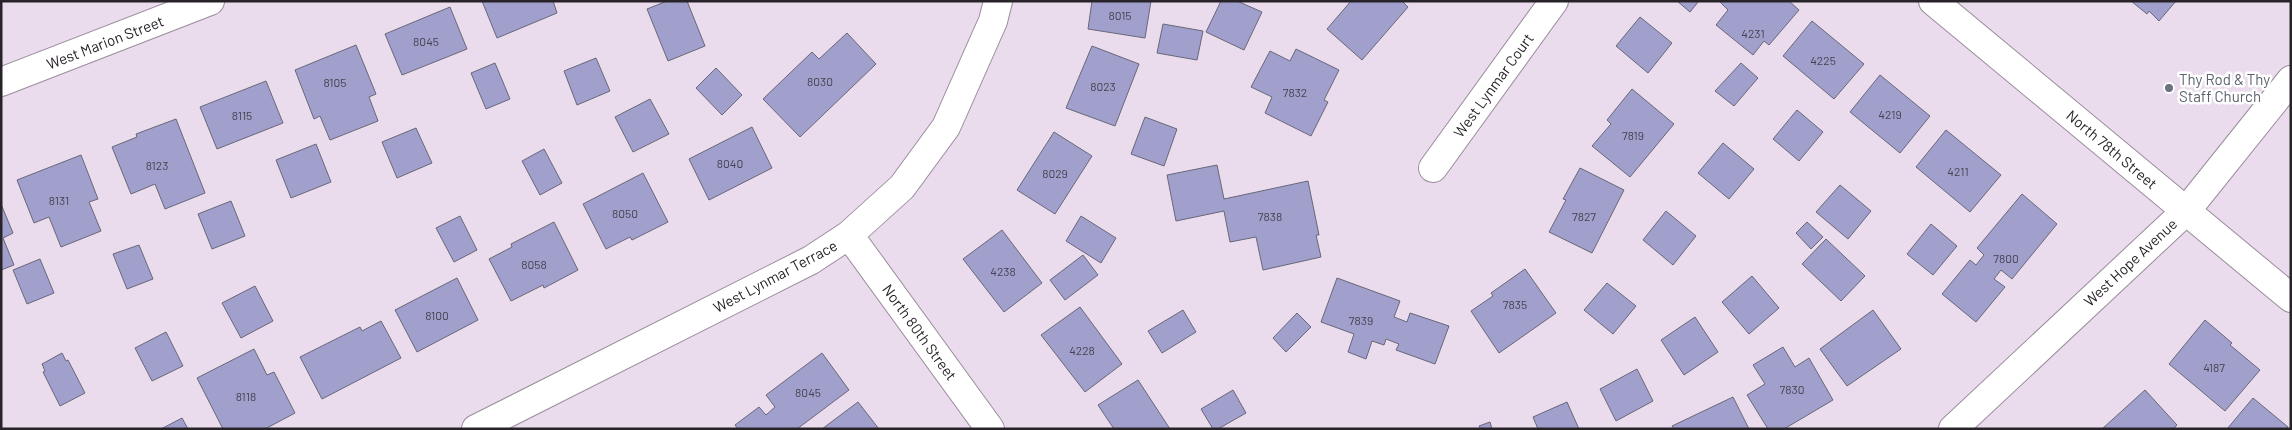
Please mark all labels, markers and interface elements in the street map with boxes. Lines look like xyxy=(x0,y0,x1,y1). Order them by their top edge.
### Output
house number: 8015 xyxy=(1108,8,1132,22)
street label: West Marion Street xyxy=(44,11,166,73)
house number: 4231 xyxy=(1741,26,1765,40)
street label: West Lynmar Court xyxy=(1449,29,1537,141)
house number: 8045 xyxy=(413,34,439,48)
house number: 4225 xyxy=(1810,53,1836,67)
place label: Thy Rod & Thy Staff Church xyxy=(2179,70,2270,105)
house number: 8030 xyxy=(807,74,833,88)
house number: 8105 xyxy=(323,75,347,89)
house number: 8023 xyxy=(1090,79,1116,93)
marker: Thy Rod & Thy Staff Church xyxy=(2163,82,2175,94)
house number: 7832 xyxy=(1283,85,1307,99)
street label: North 78th Street xyxy=(2063,106,2161,192)
house number: 4219 xyxy=(1878,107,1902,121)
house number: 8115 xyxy=(232,108,252,122)
house number: 7819 xyxy=(1622,128,1644,142)
house number: 8040 xyxy=(717,156,743,170)
house number: 8123 xyxy=(146,158,168,172)
house number: 4211 xyxy=(1947,164,1969,178)
house number: 8029 xyxy=(1042,166,1068,180)
house number: 8131 xyxy=(49,193,69,207)
house number: 8050 xyxy=(612,206,638,220)
house number: 7838 xyxy=(1258,209,1282,223)
house number: 7827 xyxy=(1572,209,1596,223)
street label: West Hope Avenue xyxy=(2080,214,2180,310)
street label: West Lynmar Terrace xyxy=(710,236,840,316)
house number: 7800 xyxy=(1993,251,2019,265)
house number: 8058 xyxy=(521,257,547,271)
house number: 4238 xyxy=(990,264,1016,278)
street label: North 80th Street xyxy=(879,280,961,384)
house number: 7835 xyxy=(1503,297,1527,311)
house number: 8100 xyxy=(425,308,449,322)
house number: 7839 xyxy=(1349,313,1373,327)
house number: 4228 xyxy=(1069,343,1095,357)
house number: 4187 xyxy=(2203,360,2225,374)
house number: 7830 xyxy=(1780,382,1804,396)
house number: 8045 xyxy=(795,385,821,399)
house number: 8118 xyxy=(236,389,256,403)

